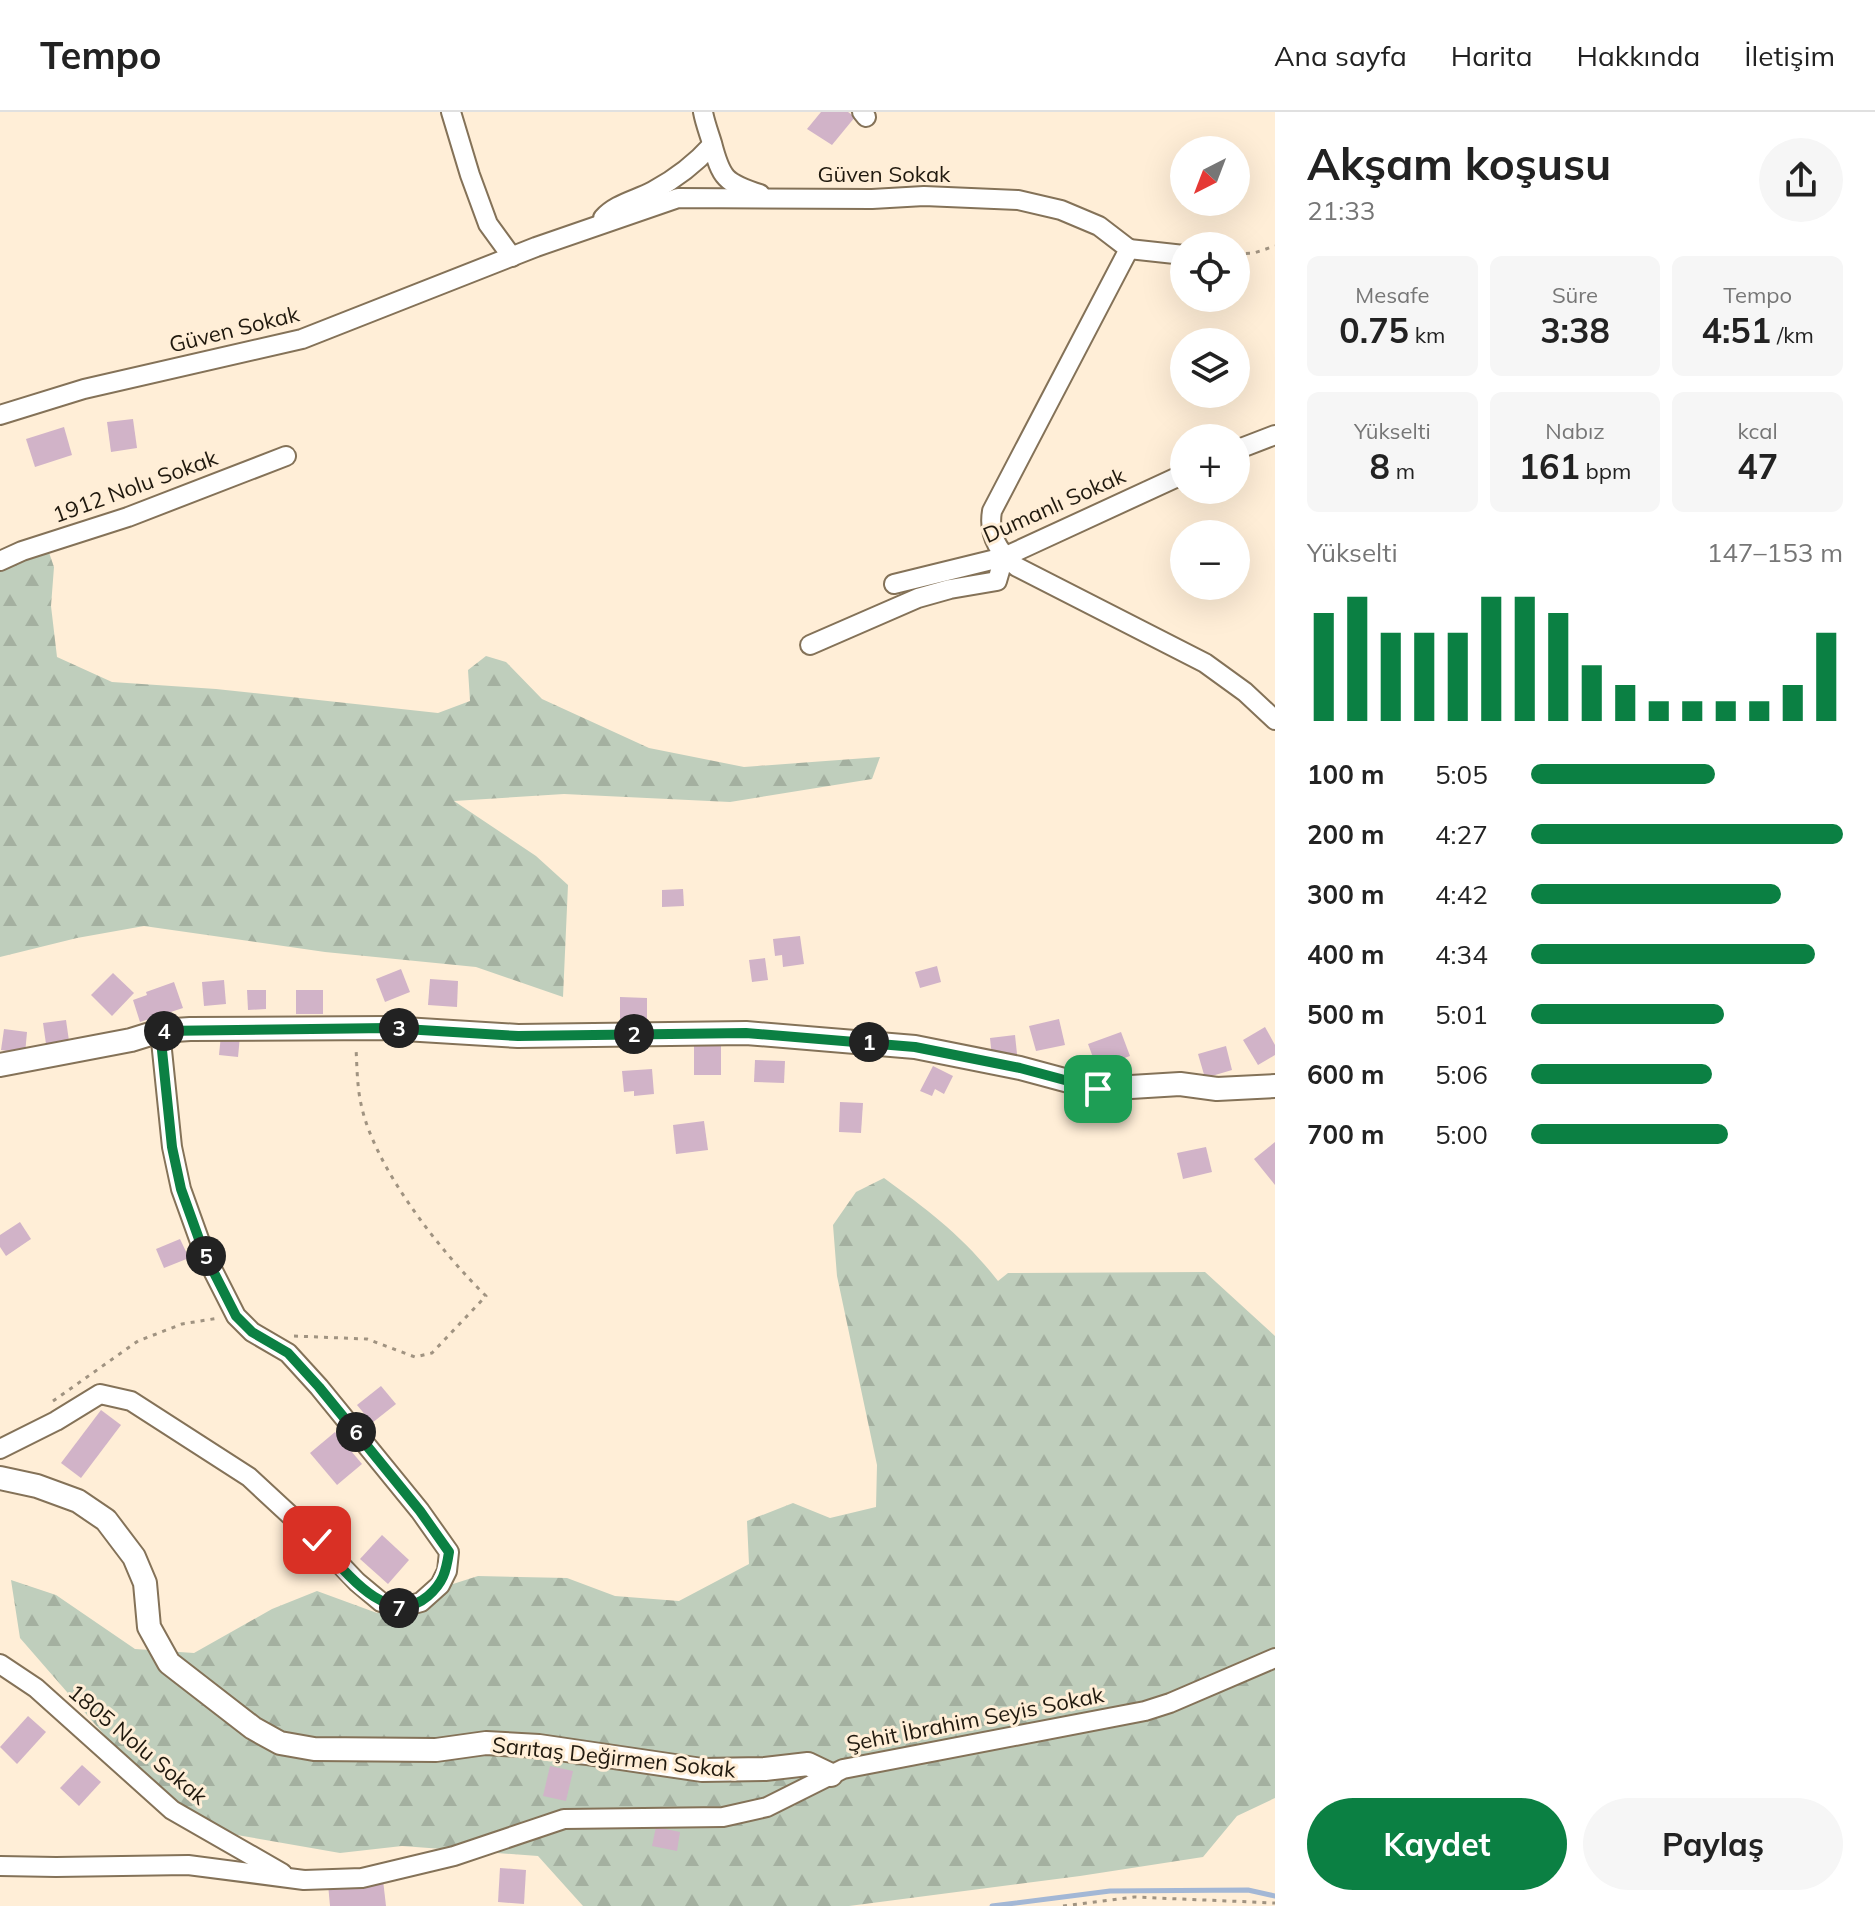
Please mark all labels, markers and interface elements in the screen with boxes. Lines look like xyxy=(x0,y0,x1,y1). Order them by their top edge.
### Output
text: Tempo xyxy=(40,31,162,79)
text: Ana sayfa xyxy=(1274,38,1407,73)
text: Harita xyxy=(1451,38,1532,73)
text: Hakkında xyxy=(1576,38,1700,73)
text: İletişim xyxy=(1744,38,1835,73)
north arrow xyxy=(1170,136,1250,216)
map controls xyxy=(1170,136,1250,600)
text: Akşam koşusu xyxy=(1307,136,1611,191)
button: share xyxy=(1759,138,1843,222)
street label: Güven Sokak xyxy=(818,160,951,188)
text: 21:33 xyxy=(1307,194,1375,227)
button: locate xyxy=(1170,232,1250,312)
text: Mesafe xyxy=(1355,281,1429,309)
text: Süre xyxy=(1552,281,1598,309)
text: Tempo xyxy=(1723,281,1792,309)
street label: Güven Sokak xyxy=(166,299,303,359)
text: 0.75 xyxy=(1339,309,1409,352)
text: 3:38 xyxy=(1540,309,1610,352)
text: 4:51 xyxy=(1702,309,1771,352)
text: km xyxy=(1409,321,1445,349)
text: /km xyxy=(1771,321,1814,349)
button: layers xyxy=(1170,328,1250,408)
text: Yükselti xyxy=(1354,417,1431,445)
text: Nabız xyxy=(1545,417,1605,445)
text: kcal xyxy=(1738,417,1778,445)
button: + xyxy=(1170,424,1250,504)
street label: 1912 Nolu Sokak xyxy=(49,443,222,529)
text: 8 xyxy=(1370,445,1390,488)
text: 161 xyxy=(1519,445,1580,488)
text: 47 xyxy=(1737,445,1778,488)
text: m xyxy=(1390,457,1415,485)
text: bpm xyxy=(1580,457,1631,485)
street label: Dumanlı Sokak xyxy=(979,461,1130,549)
button: − xyxy=(1170,520,1250,600)
text: Yükselti xyxy=(1307,536,1398,569)
text: 147–153 m xyxy=(1707,536,1843,569)
text: 100 m xyxy=(1307,758,1384,791)
text: 5:05 xyxy=(1435,758,1488,791)
text: 200 m xyxy=(1307,818,1384,851)
text: 4:27 xyxy=(1435,818,1488,851)
text: 300 m xyxy=(1307,878,1384,911)
text: 4:42 xyxy=(1435,878,1488,911)
text: 400 m xyxy=(1307,938,1384,971)
text: 4:34 xyxy=(1435,938,1488,971)
text: 500 m xyxy=(1307,998,1384,1031)
text: 5:01 xyxy=(1435,998,1488,1031)
pin: 3 xyxy=(379,1008,419,1048)
pin: 4 xyxy=(144,1011,184,1051)
text: 3 xyxy=(392,1014,406,1042)
pin: 2 xyxy=(614,1014,654,1054)
text: 4 xyxy=(157,1017,171,1045)
text: 2 xyxy=(627,1020,641,1048)
pin: 1 xyxy=(849,1022,889,1062)
text: 1 xyxy=(862,1028,876,1056)
pin xyxy=(1064,1055,1132,1123)
text: 600 m xyxy=(1307,1058,1384,1091)
text: 5:06 xyxy=(1435,1058,1488,1091)
icon: arrive xyxy=(1076,1067,1120,1111)
text: 700 m xyxy=(1307,1118,1384,1151)
text: 5:00 xyxy=(1435,1118,1488,1151)
pin: 5 xyxy=(186,1236,226,1276)
text: 5 xyxy=(199,1242,213,1270)
pin: 6 xyxy=(336,1412,376,1452)
text: 6 xyxy=(349,1418,363,1446)
pin xyxy=(283,1506,351,1574)
icon: check xyxy=(295,1518,339,1562)
pin: 7 xyxy=(379,1588,419,1628)
text: 7 xyxy=(392,1594,406,1622)
street label: 1805 Nolu Sokak xyxy=(63,1678,214,1811)
street label: Şehit İbrahim Seyis Sokak xyxy=(844,1680,1107,1758)
street label: Sarıtaş Değirmen Sokak xyxy=(491,1730,738,1784)
button: Kaydet xyxy=(1307,1798,1567,1890)
button: Paylaş xyxy=(1583,1798,1843,1890)

